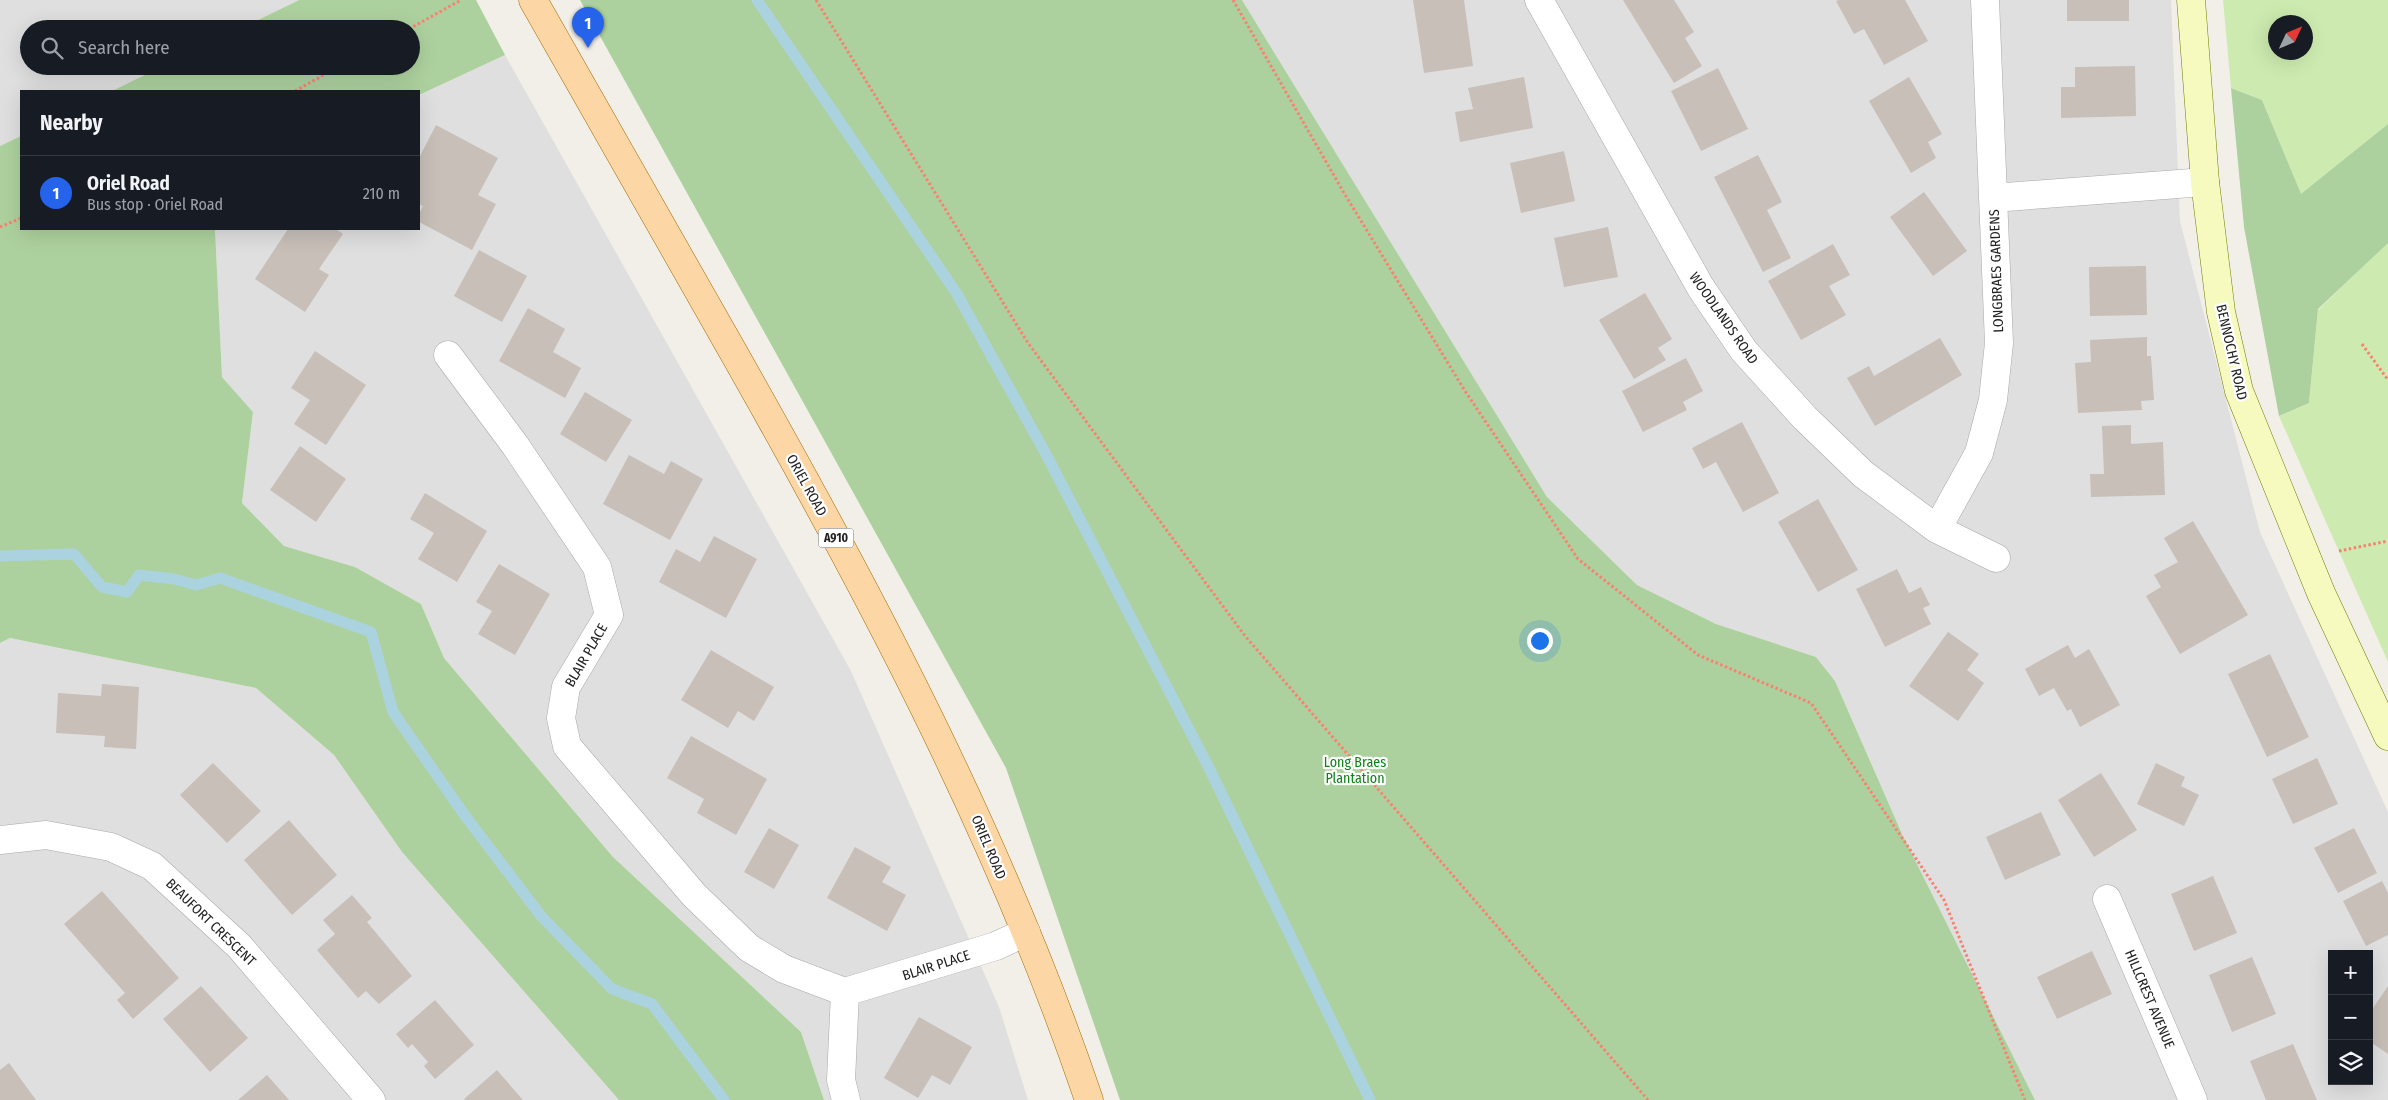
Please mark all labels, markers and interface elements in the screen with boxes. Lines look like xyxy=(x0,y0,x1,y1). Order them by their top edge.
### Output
pin: 1 xyxy=(572,7,604,48)
north arrow xyxy=(2268,15,2313,60)
search box xyxy=(20,20,420,75)
icon: search xyxy=(38,34,66,62)
text: Search here xyxy=(78,36,170,59)
text: Nearby xyxy=(40,110,102,136)
text: Oriel Road xyxy=(87,172,170,195)
text: 1 xyxy=(53,184,59,203)
text: 210 m xyxy=(363,184,400,203)
text: Bus stop · Oriel Road xyxy=(87,195,223,214)
street label: LONGBRAES GARDENS xyxy=(1986,209,2007,333)
street label: WOODLANDS ROAD xyxy=(1686,269,1762,368)
street label: BENNOCHY ROAD xyxy=(2212,303,2251,402)
street label: ORIEL ROAD xyxy=(783,451,830,519)
road number: A910 xyxy=(818,528,854,548)
street label: BLAIR PLACE xyxy=(562,620,612,690)
your location xyxy=(1527,628,1553,654)
park label: Long Braes Plantation xyxy=(1324,754,1386,787)
street label: ORIEL ROAD xyxy=(967,813,1010,882)
street label: BEAUFORT CRESCENT xyxy=(162,875,259,970)
street label: BLAIR PLACE xyxy=(900,946,973,984)
street label: HILLCREST AVENUE xyxy=(2121,947,2178,1052)
map controls xyxy=(2328,950,2373,1085)
button: + xyxy=(2328,950,2373,995)
button: − xyxy=(2328,995,2373,1040)
button: layers xyxy=(2328,1040,2373,1085)

